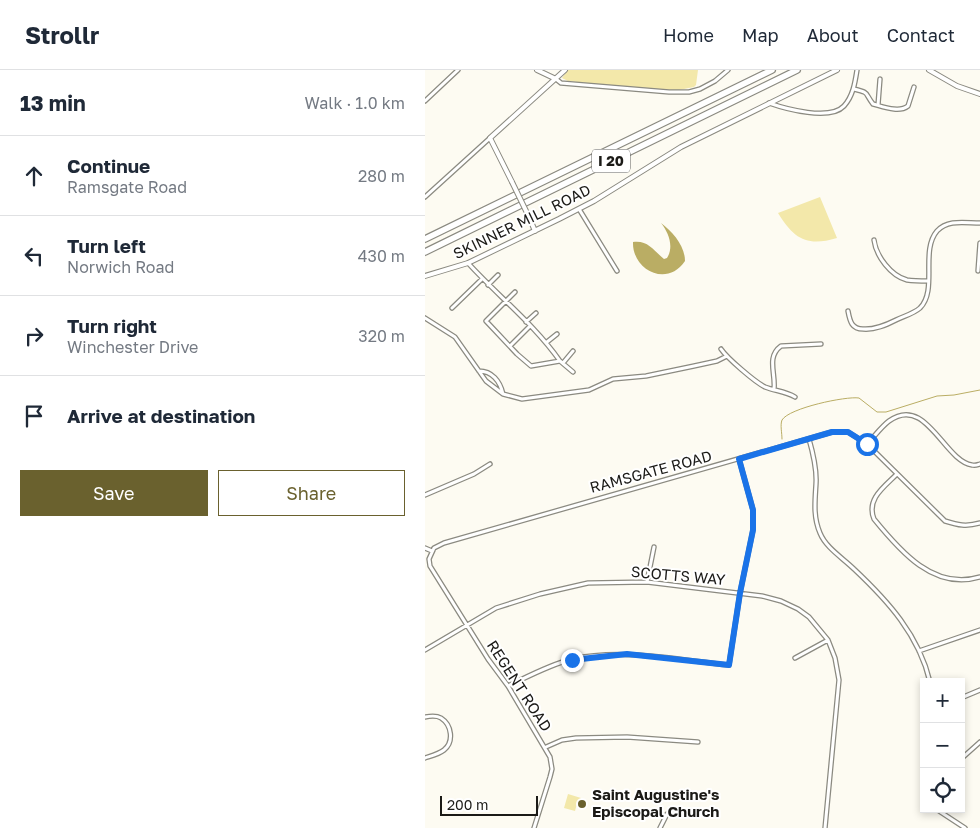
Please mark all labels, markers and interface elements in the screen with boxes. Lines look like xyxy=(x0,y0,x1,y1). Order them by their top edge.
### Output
text: Strollr xyxy=(25,20,99,49)
text: Home xyxy=(663,24,714,46)
text: Map xyxy=(742,24,779,46)
text: About xyxy=(807,24,859,46)
text: Contact xyxy=(887,24,955,46)
text: 13 min xyxy=(20,90,86,116)
text: Walk · 1.0 km xyxy=(305,93,405,113)
road number: I 20 xyxy=(592,150,630,172)
text: Continue xyxy=(67,154,150,177)
icon: ahead xyxy=(20,162,48,190)
text: 280 m xyxy=(358,166,405,186)
text: Ramsgate Road xyxy=(67,177,187,197)
street label: SKINNER MILL ROAD xyxy=(450,180,593,262)
text: Turn left xyxy=(67,234,146,257)
icon: left xyxy=(20,242,48,270)
text: 430 m xyxy=(358,246,405,266)
text: Norwich Road xyxy=(67,257,174,277)
text: Turn right xyxy=(67,314,157,337)
icon: right xyxy=(20,322,48,350)
text: 320 m xyxy=(358,326,405,346)
text: Winchester Drive xyxy=(67,337,198,357)
icon: arrive xyxy=(20,402,48,430)
text: Arrive at destination xyxy=(67,404,255,427)
route start xyxy=(856,433,879,456)
street label: RAMSGATE ROAD xyxy=(588,446,714,496)
button: Save xyxy=(20,470,208,516)
button: Share xyxy=(218,470,405,516)
street label: SCOTTS WAY xyxy=(630,562,726,588)
street label: REGENT ROAD xyxy=(484,637,556,734)
route end xyxy=(561,649,584,672)
map controls xyxy=(920,678,965,813)
button: + xyxy=(920,678,965,723)
button: − xyxy=(920,723,965,768)
button: locate xyxy=(920,768,965,813)
place label: Saint Augustine's Episcopal Church xyxy=(592,785,719,820)
scale bar xyxy=(440,793,537,816)
text: 200 m xyxy=(447,796,488,813)
marker: Saint Augustine's Episcopal Church xyxy=(576,798,588,810)

